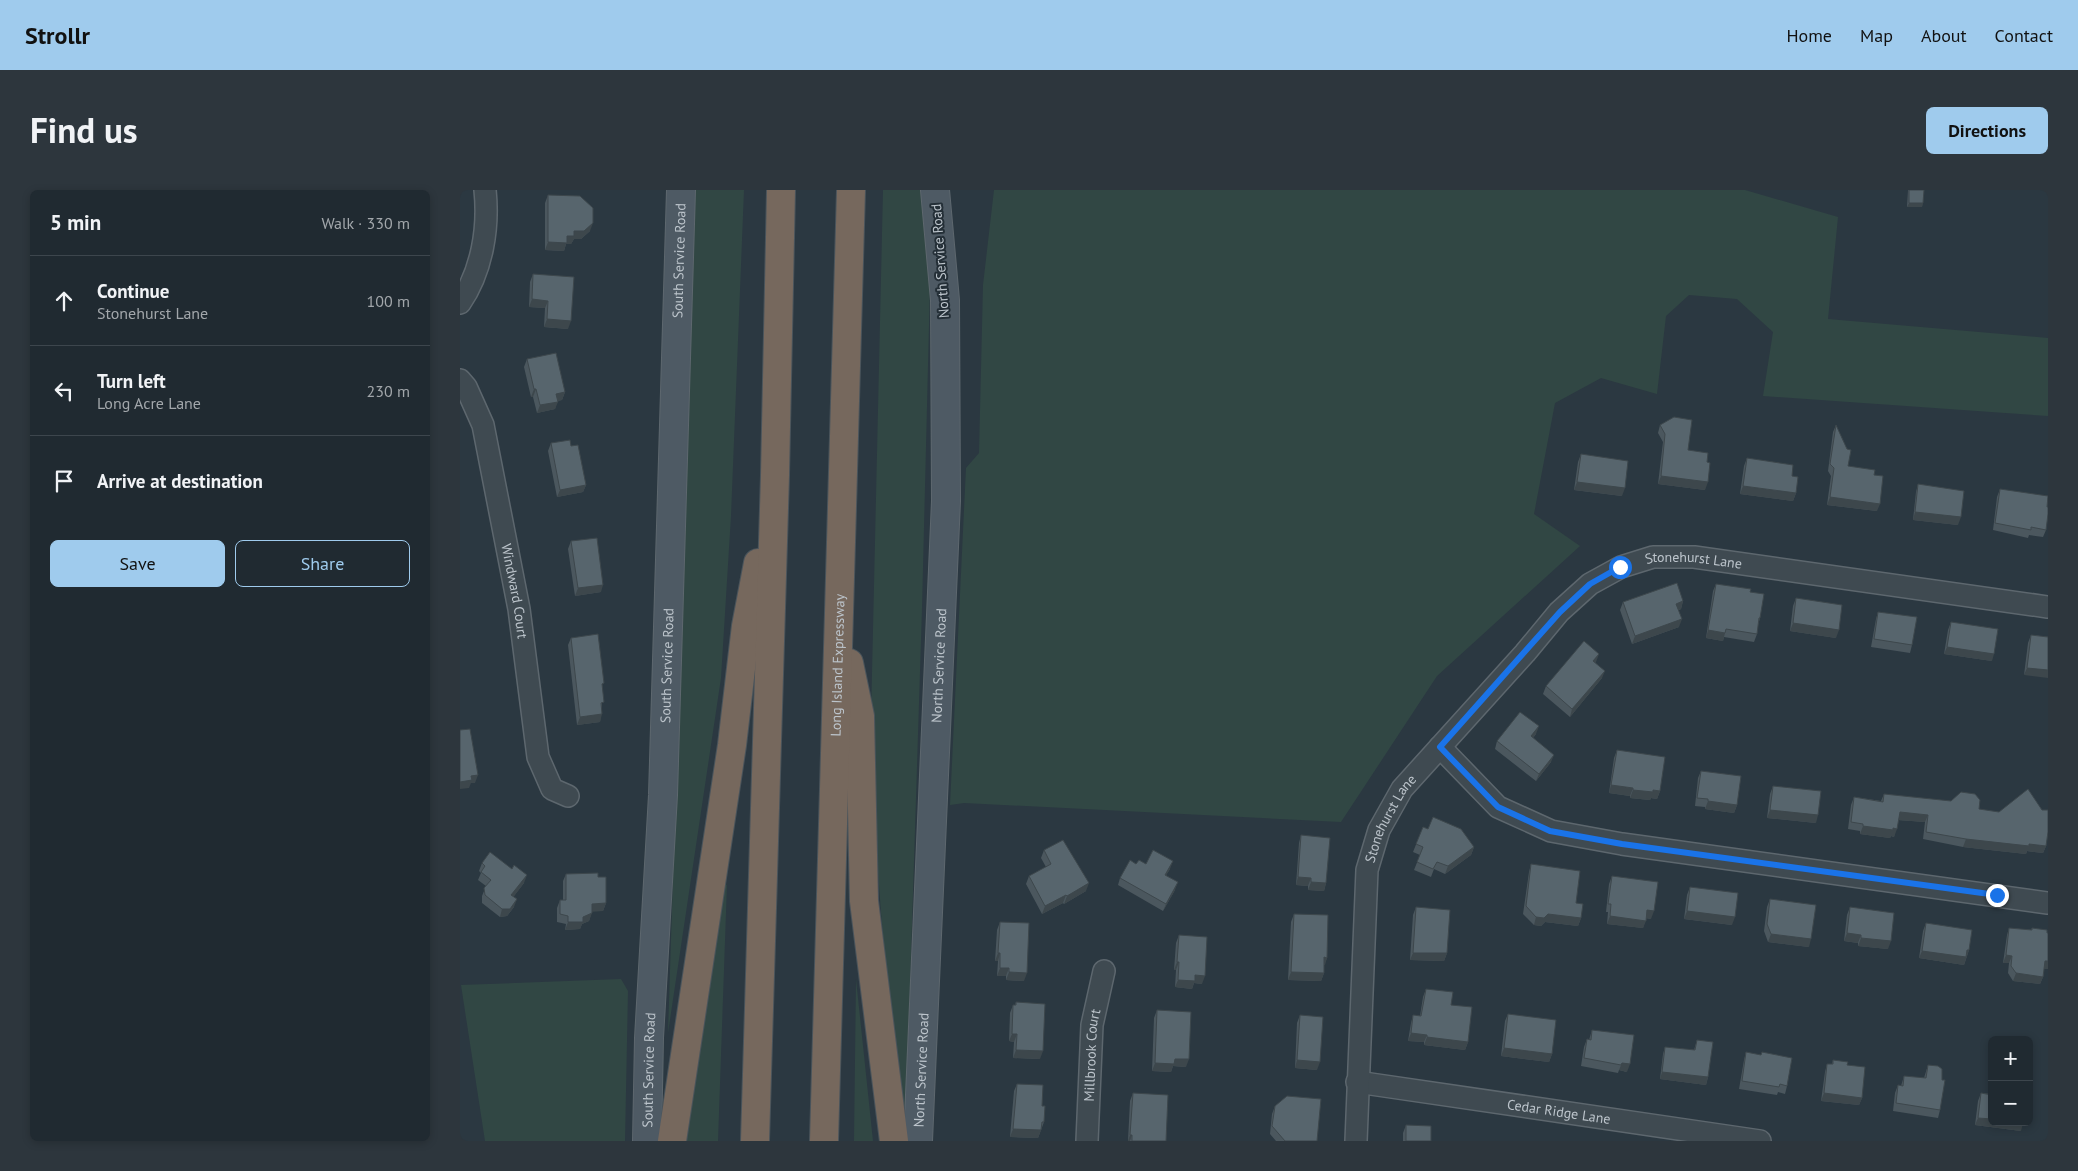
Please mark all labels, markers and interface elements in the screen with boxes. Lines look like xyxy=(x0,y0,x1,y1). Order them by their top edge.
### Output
text: Strollr xyxy=(25,20,90,51)
text: Home xyxy=(1786,24,1832,47)
text: Map xyxy=(1860,24,1893,47)
text: About xyxy=(1921,24,1967,47)
text: Contact xyxy=(1995,24,2053,47)
text: Find us xyxy=(30,107,138,153)
button: Directions xyxy=(1926,107,2048,154)
street label: South Service Road xyxy=(668,203,690,318)
street label: North Service Road xyxy=(927,203,953,319)
text: 5 min xyxy=(50,209,101,236)
text: Walk · 330 m xyxy=(321,213,410,233)
text: Continue xyxy=(97,279,169,303)
icon: ahead xyxy=(50,287,78,315)
text: 100 m xyxy=(367,291,410,311)
text: Stonehurst Lane xyxy=(97,303,208,323)
text: Turn left xyxy=(97,369,166,393)
icon: left xyxy=(50,377,78,405)
text: 230 m xyxy=(367,381,410,401)
text: Long Acre Lane xyxy=(97,393,201,413)
icon: arrive xyxy=(50,467,78,495)
text: Arrive at destination xyxy=(97,469,263,493)
button: Save xyxy=(50,540,225,587)
button: Share xyxy=(235,540,410,587)
street label: Windward Court xyxy=(497,542,532,640)
street label: Stonehurst Lane xyxy=(1643,548,1743,573)
route start xyxy=(1609,556,1632,579)
street label: Long Island Expressway xyxy=(826,593,849,737)
street label: South Service Road xyxy=(656,608,678,723)
street label: North Service Road xyxy=(927,608,950,723)
street label: Stonehurst Lane xyxy=(1361,771,1420,865)
route end xyxy=(1986,884,2009,907)
street label: Millbrook Court xyxy=(1080,1007,1104,1102)
street label: South Service Road xyxy=(638,1012,659,1128)
street label: North Service Road xyxy=(910,1012,933,1128)
map controls xyxy=(1988,1036,2033,1126)
button: + xyxy=(1988,1036,2033,1081)
button: − xyxy=(1988,1081,2033,1126)
street label: Cedar Ridge Lane xyxy=(1506,1095,1612,1128)

